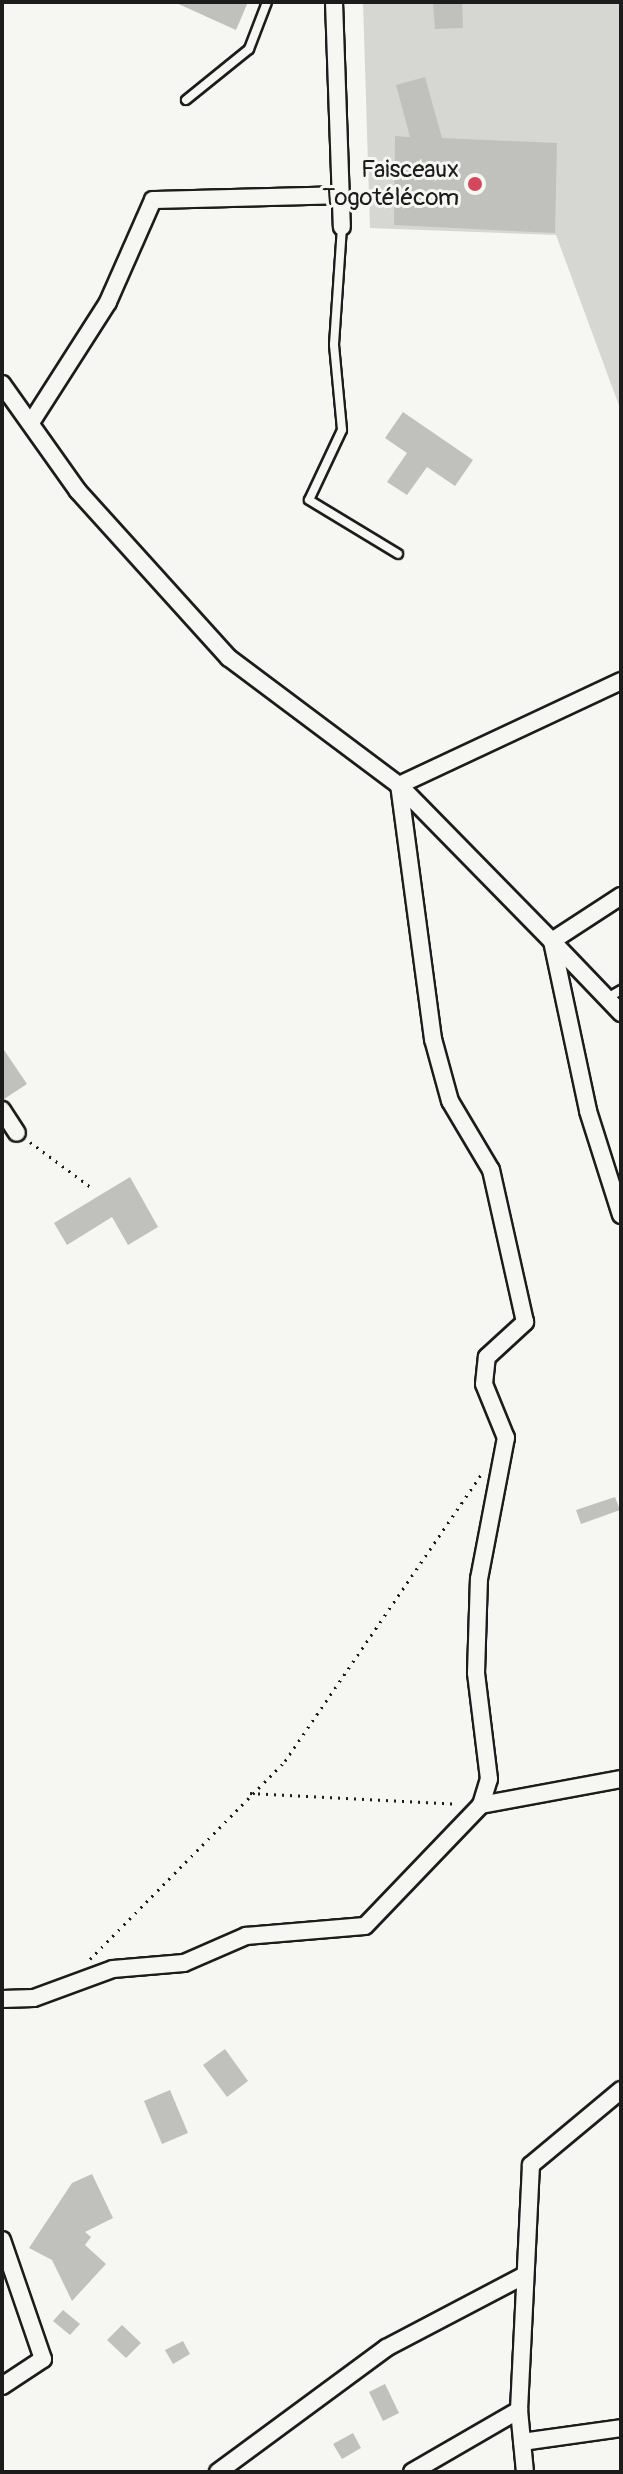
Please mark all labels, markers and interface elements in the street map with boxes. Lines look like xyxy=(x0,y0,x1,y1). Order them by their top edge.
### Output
place label: Faisceaux Togotélécom xyxy=(322,156,459,212)
marker: Faisceaux Togotélécom xyxy=(466,175,484,193)

